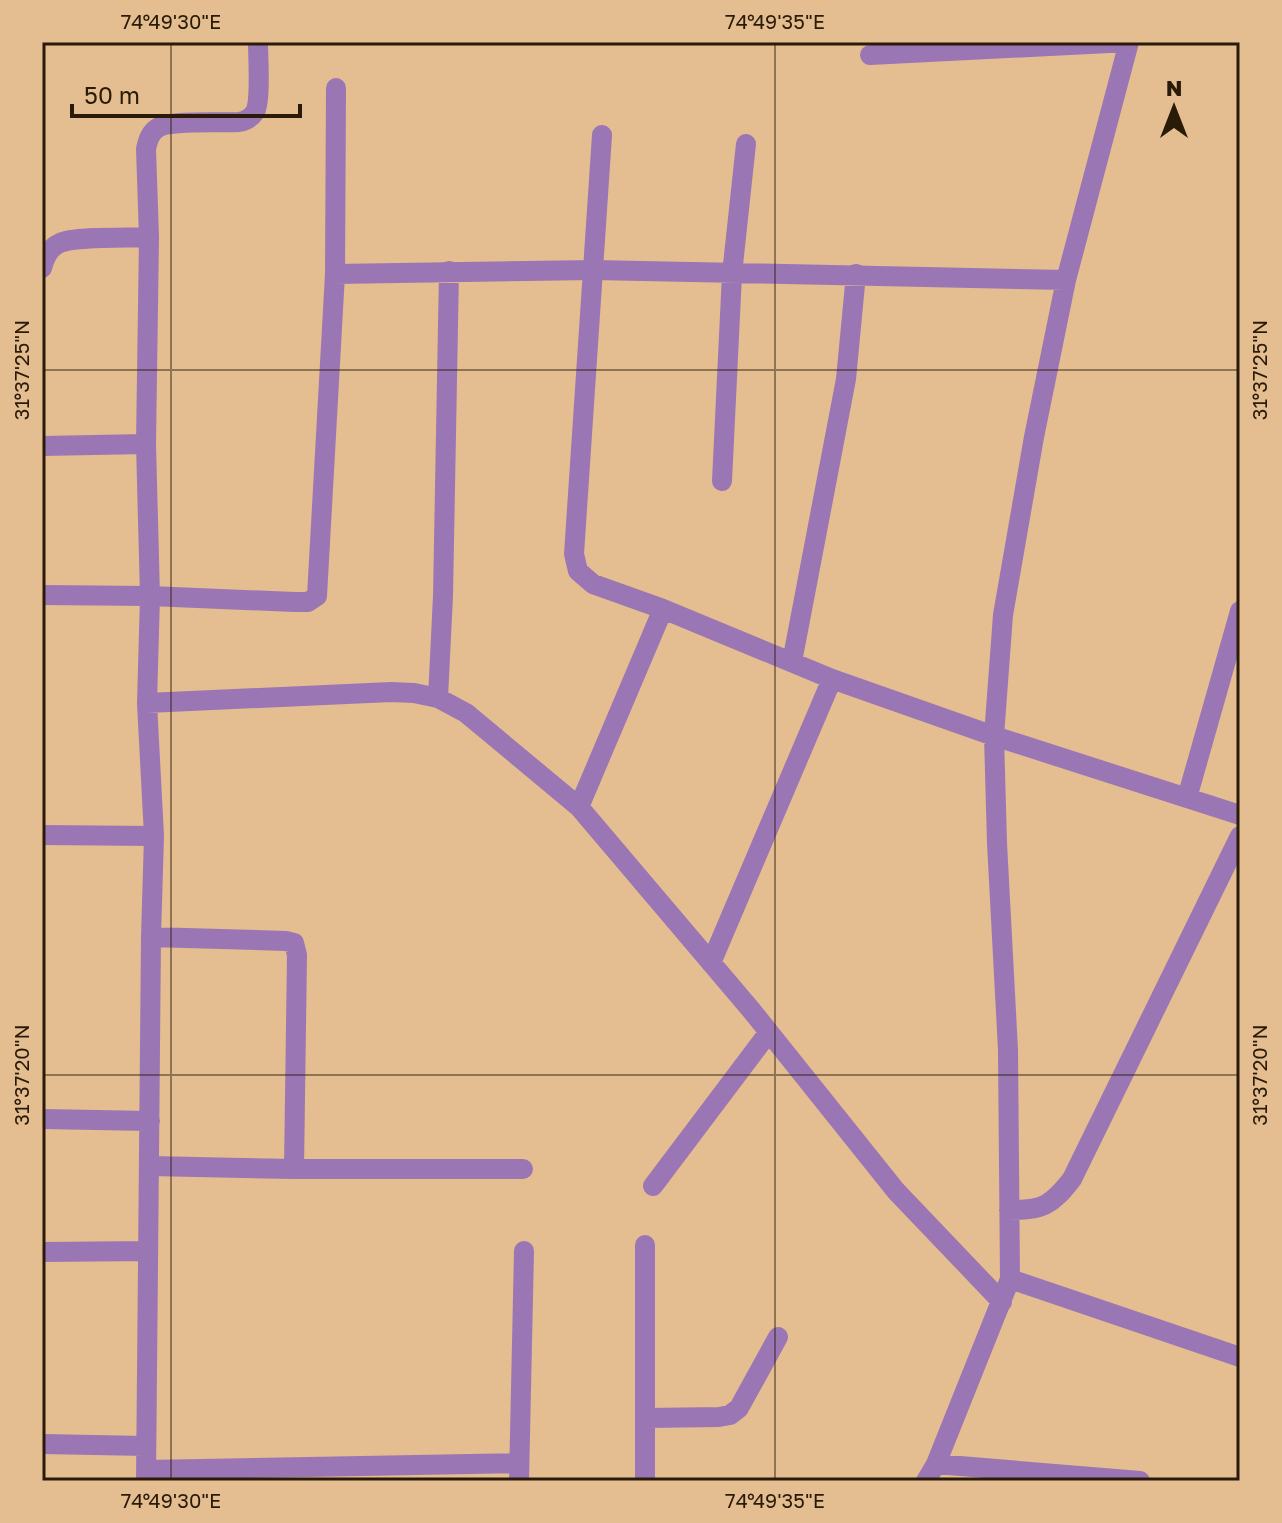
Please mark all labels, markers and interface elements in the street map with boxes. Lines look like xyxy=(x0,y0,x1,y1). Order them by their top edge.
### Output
text: 74°49'30"E xyxy=(121,9,221,33)
text: 74°49'35"E xyxy=(725,9,825,33)
scale bar xyxy=(72,68,300,118)
north arrow xyxy=(1134,68,1214,148)
text: N xyxy=(1166,74,1182,101)
text: 50 m xyxy=(84,80,140,109)
text: 31°37'25"N xyxy=(9,320,33,420)
text: 31°37'25"N xyxy=(1247,320,1271,420)
text: 31°37'20"N xyxy=(9,1024,33,1126)
text: 31°37'20"N xyxy=(1247,1024,1271,1126)
text: 74°49'30"E xyxy=(121,1488,221,1512)
text: 74°49'35"E xyxy=(725,1488,825,1512)

